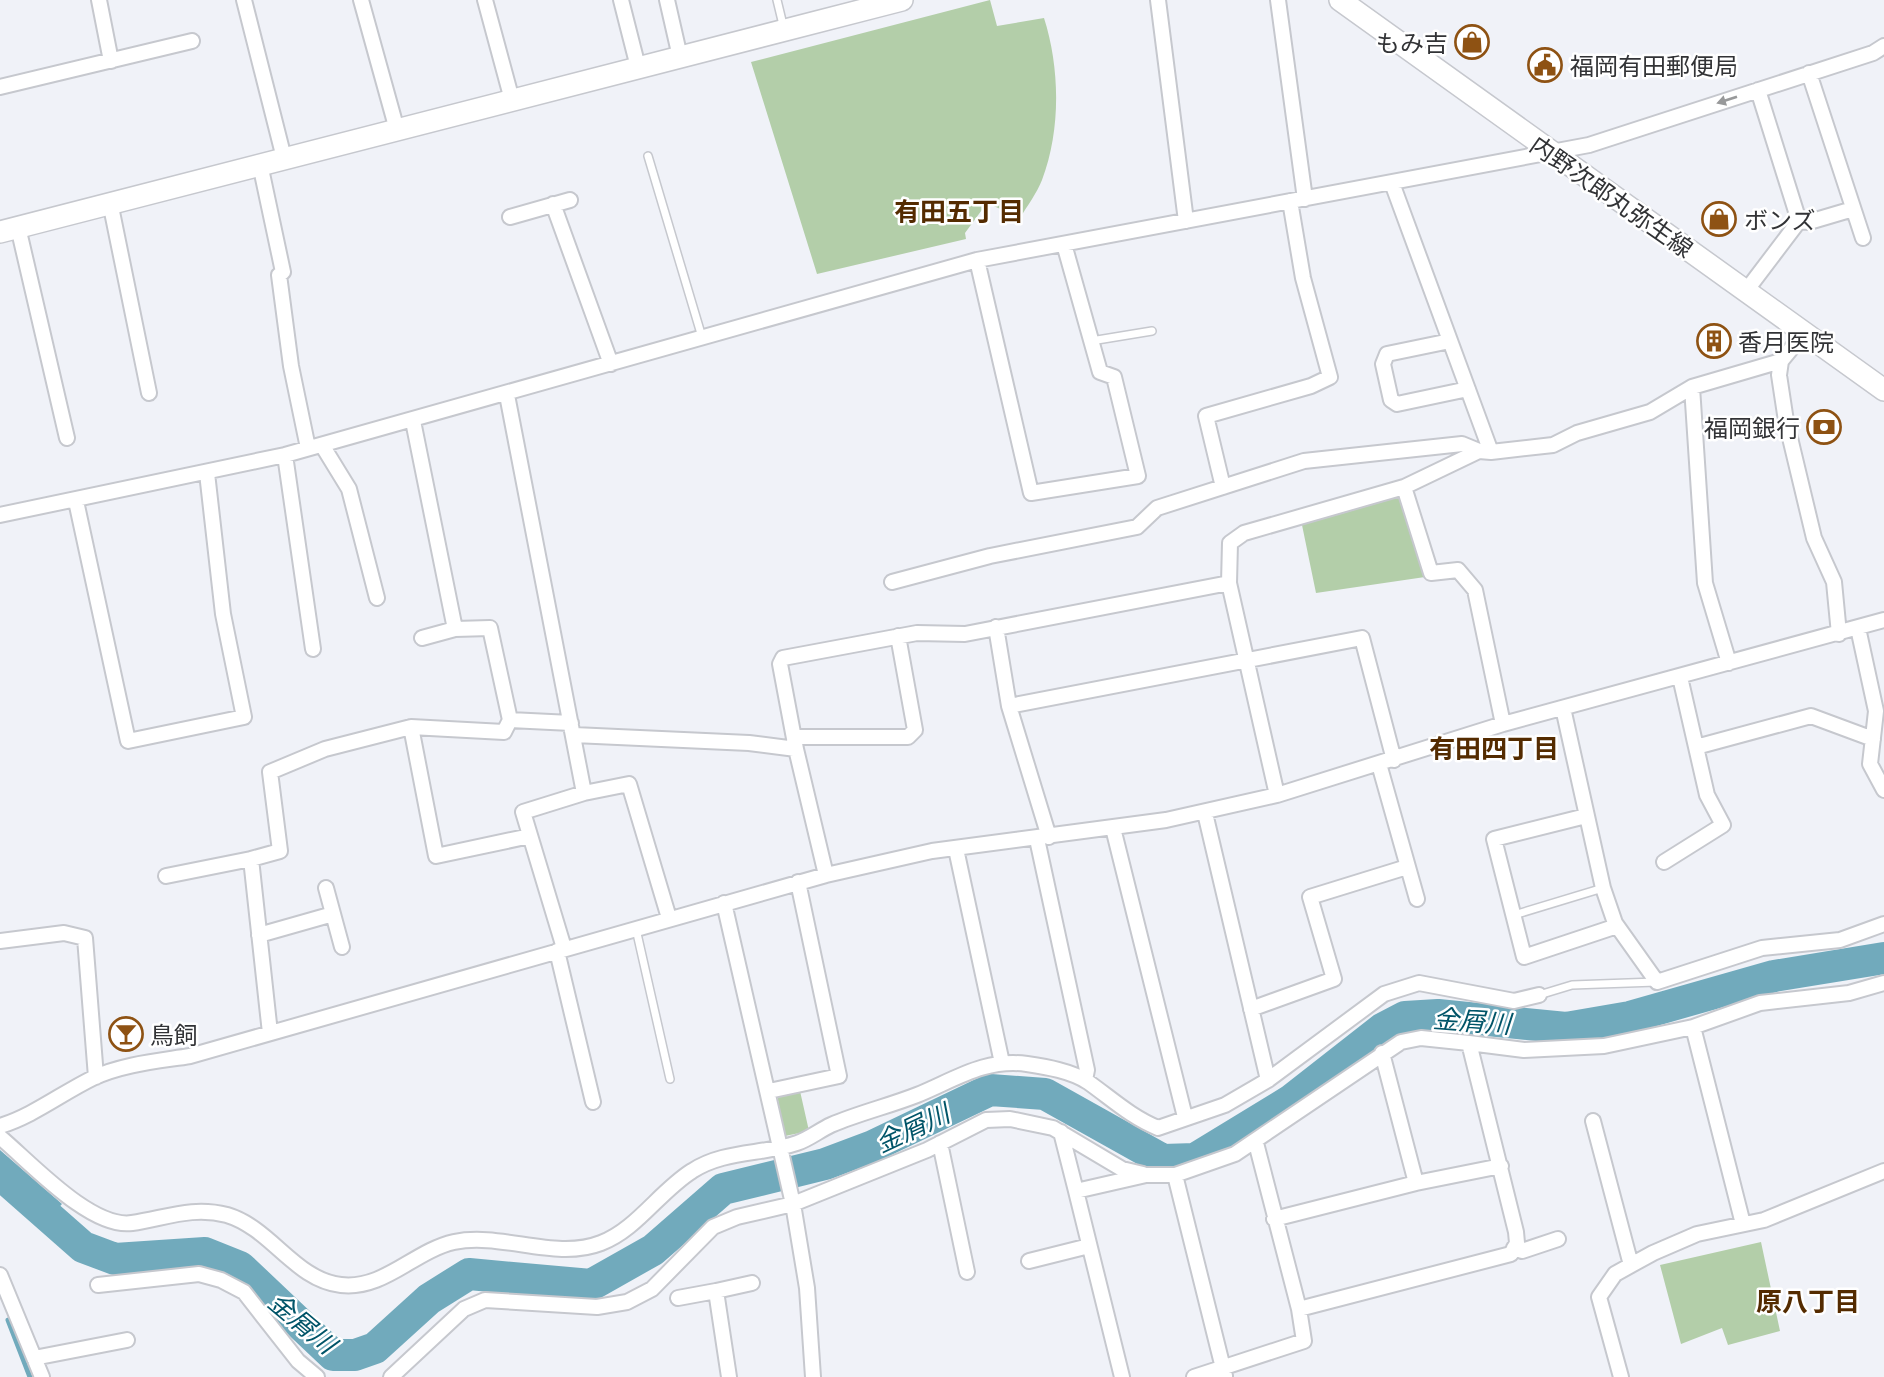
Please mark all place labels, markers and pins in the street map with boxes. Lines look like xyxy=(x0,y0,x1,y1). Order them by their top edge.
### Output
shop icon: もみ吉 xyxy=(1453,23,1491,61)
place label: もみ吉 xyxy=(1376,28,1448,57)
public building icon: 福岡有田郵便局 xyxy=(1526,46,1564,84)
place label: 福岡有田郵便局 xyxy=(1570,51,1738,80)
shop icon: ボンズ xyxy=(1700,200,1738,238)
place label: ボンズ xyxy=(1744,205,1816,234)
building icon: 香月医院 xyxy=(1695,322,1733,360)
place label: 香月医院 xyxy=(1738,327,1834,356)
bank icon: 福岡銀行 xyxy=(1805,408,1843,446)
place label: 福岡銀行 xyxy=(1704,413,1800,442)
bar icon: 鳥飼 xyxy=(107,1015,145,1053)
place label: 鳥飼 xyxy=(150,1020,198,1049)

